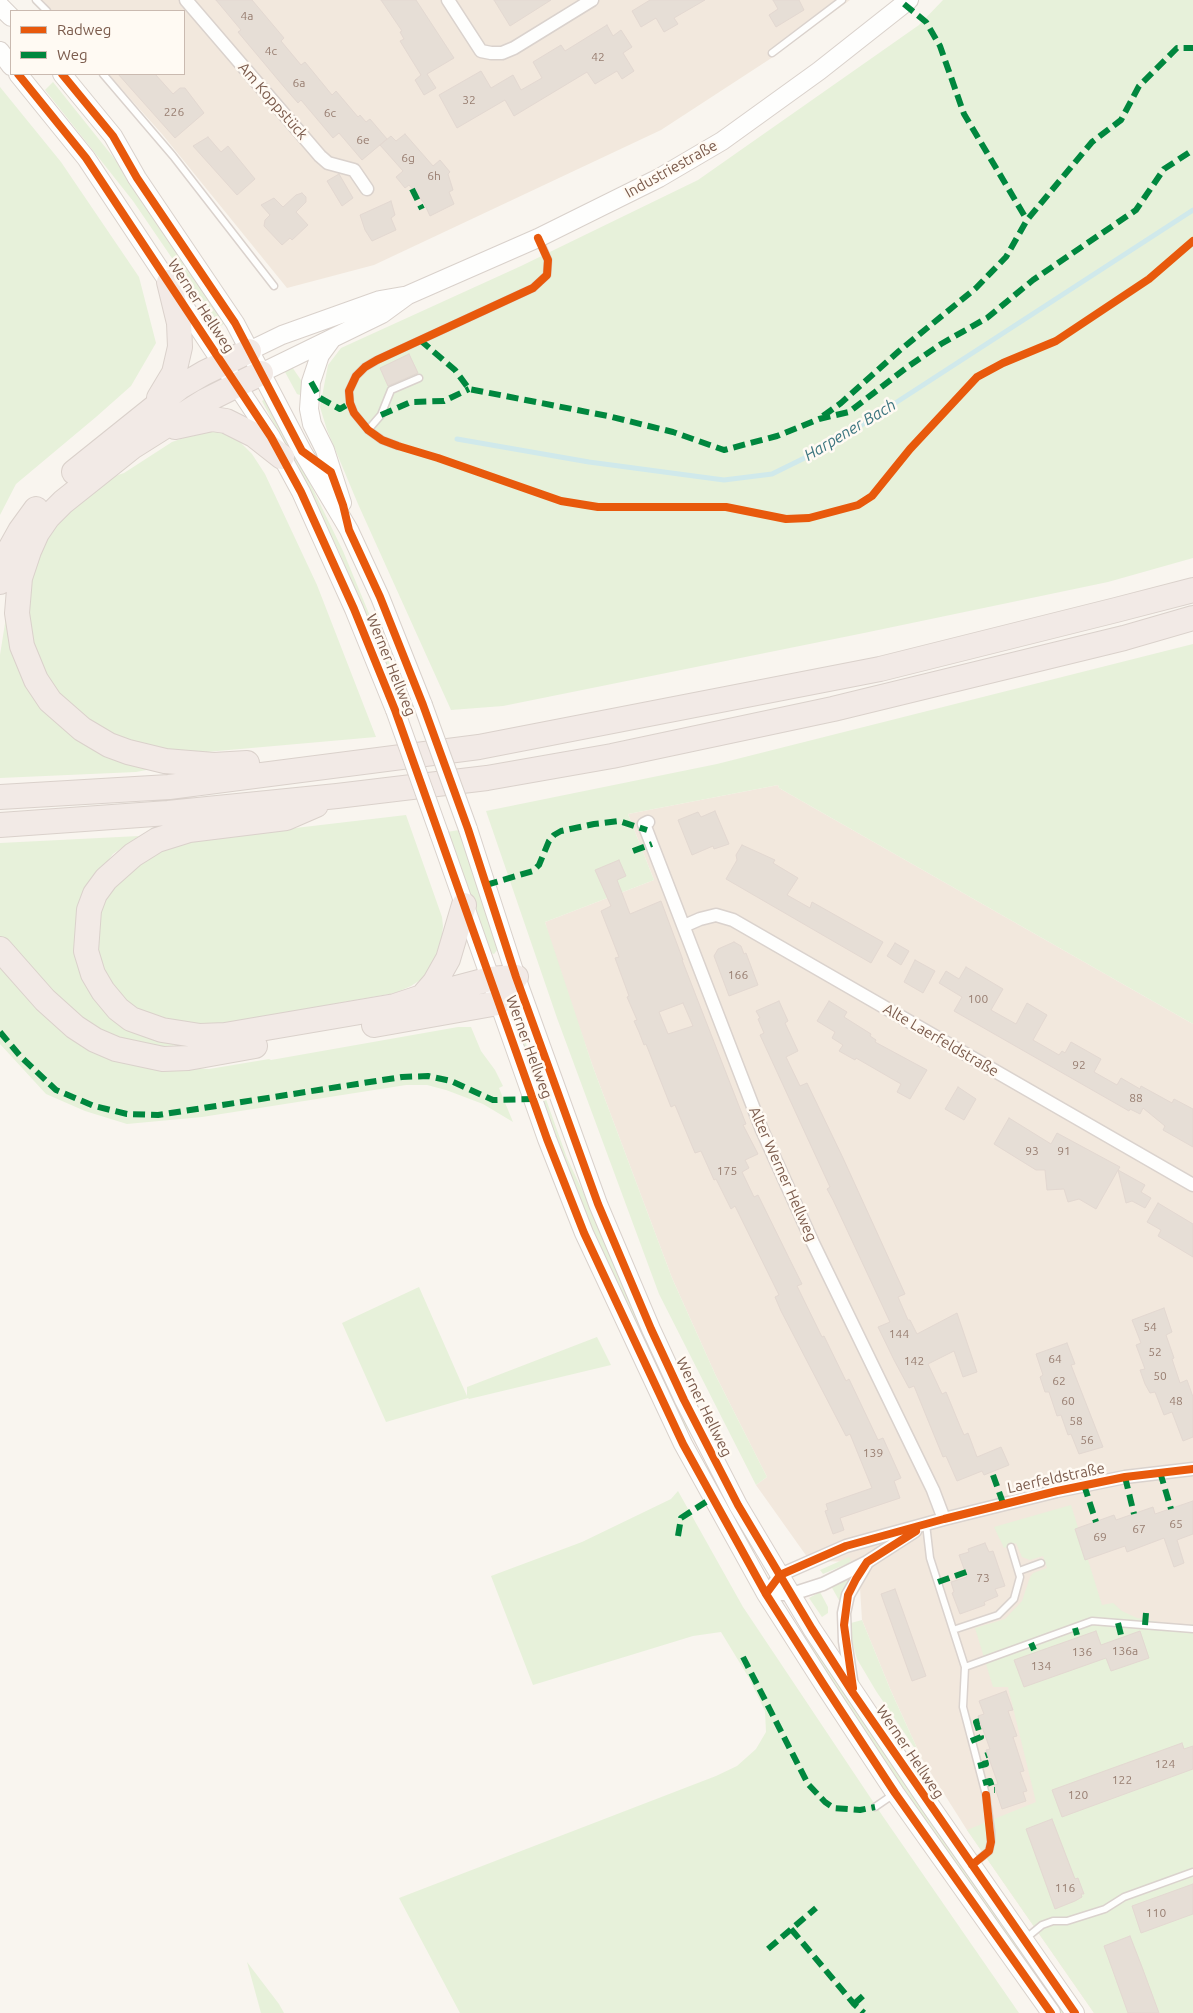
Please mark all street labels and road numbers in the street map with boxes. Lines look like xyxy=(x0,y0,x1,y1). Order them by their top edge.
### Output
street label: Am Koppstück xyxy=(234,59,312,143)
street label: Industriestraße xyxy=(622,136,720,202)
street label: Werner Hellweg xyxy=(164,256,238,356)
street label: Werner Hellweg xyxy=(362,611,420,719)
street label: Werner Hellweg xyxy=(502,993,556,1101)
street label: Alte Laerfeldstraße xyxy=(880,1000,1002,1080)
street label: Alter Werner Hellweg xyxy=(745,1104,821,1244)
street label: Werner Hellweg xyxy=(672,1354,736,1460)
street label: Laerfeldstraße xyxy=(1006,1459,1106,1497)
street label: Werner Hellweg xyxy=(872,1702,948,1802)

